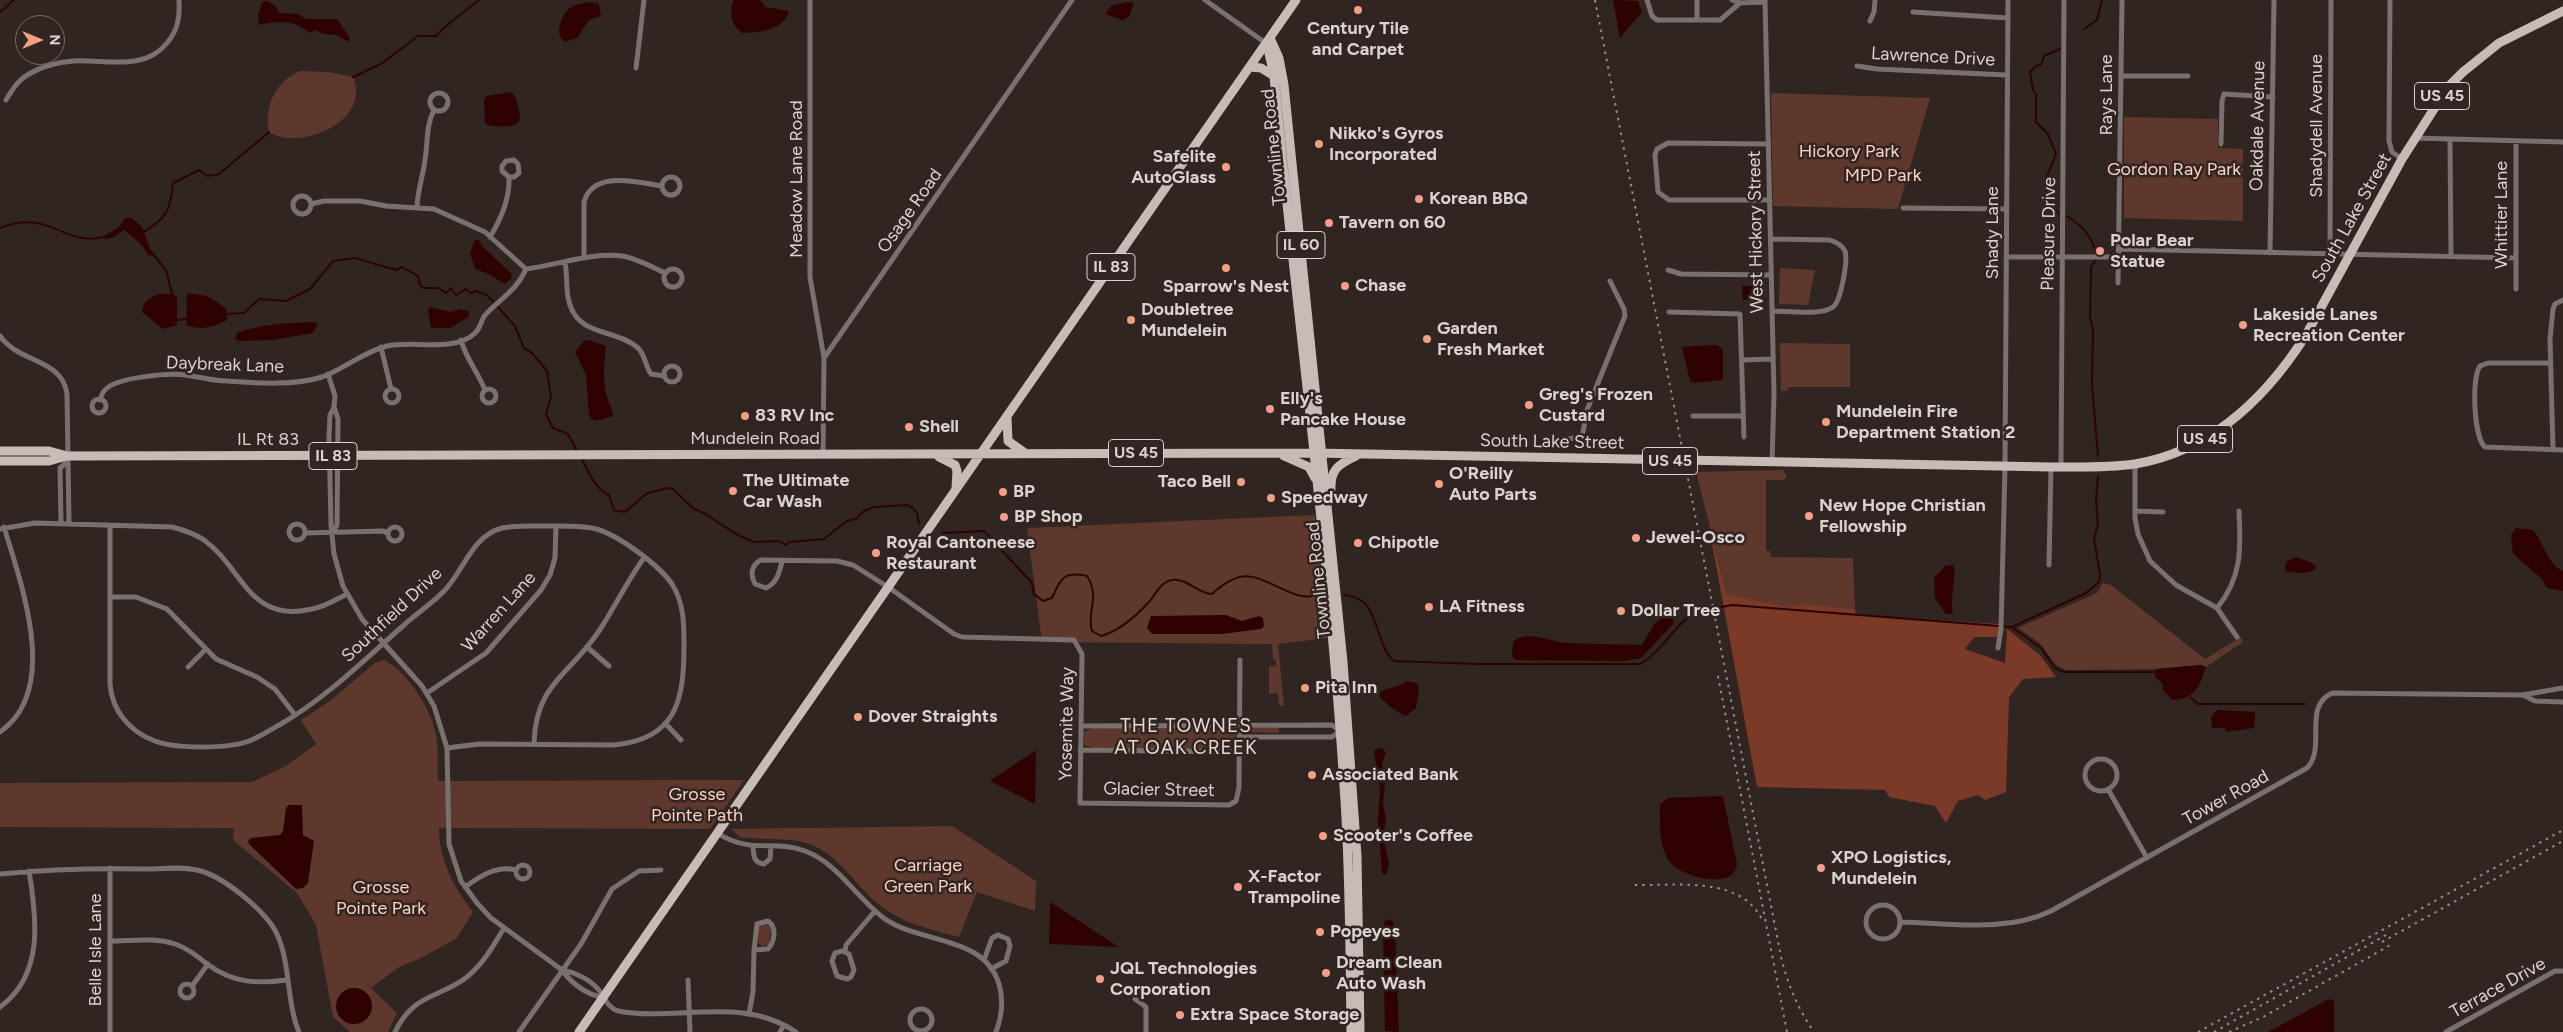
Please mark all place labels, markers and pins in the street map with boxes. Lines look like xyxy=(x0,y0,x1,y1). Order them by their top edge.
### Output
marker: Century Tile and Carpet xyxy=(1352,4,1364,16)
place label: Century Tile and Carpet xyxy=(1307,18,1409,60)
place label: Nikko's Gyros Incorporated xyxy=(1329,123,1443,166)
marker: Nikko's Gyros Incorporated xyxy=(1313,138,1325,150)
place label: Safelite AutoGlass xyxy=(1131,146,1216,188)
marker: Safelite AutoGlass xyxy=(1220,161,1232,173)
place label: Korean BBQ xyxy=(1429,188,1528,210)
marker: Korean BBQ xyxy=(1413,193,1425,205)
place label: Tavern on 60 xyxy=(1339,212,1446,234)
marker: Tavern on 60 xyxy=(1323,217,1335,229)
place label: Polar Bear Statue xyxy=(2110,230,2194,272)
marker: Polar Bear Statue xyxy=(2094,245,2106,257)
marker: Sparrow's Nest xyxy=(1220,262,1232,274)
place label: Chase xyxy=(1355,275,1406,297)
place label: Sparrow's Nest xyxy=(1163,276,1289,298)
marker: Chase xyxy=(1339,280,1351,292)
place label: Doubletree Mundelein xyxy=(1141,299,1233,342)
place label: Lakeside Lanes Recreation Center xyxy=(2253,304,2405,346)
marker: Doubletree Mundelein xyxy=(1125,314,1137,326)
place label: Garden Fresh Market xyxy=(1437,318,1545,360)
marker: Lakeside Lanes Recreation Center xyxy=(2237,319,2249,331)
marker: Garden Fresh Market xyxy=(1421,333,1433,345)
place label: Greg's Frozen Custard xyxy=(1539,384,1653,426)
place label: Elly's Pancake House xyxy=(1280,388,1406,430)
marker: Greg's Frozen Custard xyxy=(1523,399,1535,411)
place label: Mundelein Fire Department Station 2 xyxy=(1836,401,2015,444)
marker: Elly's Pancake House xyxy=(1264,403,1276,415)
place label: 83 RV Inc xyxy=(755,405,834,427)
marker: 83 RV Inc xyxy=(739,410,751,422)
place label: Shell xyxy=(919,416,959,438)
marker: Mundelein Fire Department Station 2 xyxy=(1820,416,1832,428)
marker: Shell xyxy=(903,421,915,433)
place label: O'Reilly Auto Parts xyxy=(1449,463,1537,506)
place label: The Ultimate Car Wash xyxy=(743,470,849,512)
place label: Taco Bell xyxy=(1158,471,1231,493)
marker: Taco Bell xyxy=(1235,476,1247,488)
marker: O'Reilly Auto Parts xyxy=(1433,478,1445,490)
place label: BP xyxy=(1013,481,1035,503)
marker: The Ultimate Car Wash xyxy=(727,485,739,497)
marker: BP xyxy=(997,486,1009,498)
place label: Speedway xyxy=(1281,487,1368,509)
marker: Speedway xyxy=(1265,492,1277,504)
place label: New Hope Christian Fellowship xyxy=(1819,495,1986,538)
place label: BP Shop xyxy=(1014,506,1083,528)
marker: New Hope Christian Fellowship xyxy=(1803,510,1815,522)
marker: BP Shop xyxy=(998,511,1010,523)
place label: Jewel-Osco xyxy=(1646,527,1745,549)
place label: Royal Cantoneese Restaurant xyxy=(886,532,1035,574)
place label: Chipotle xyxy=(1368,532,1439,554)
marker: Jewel-Osco xyxy=(1630,532,1642,544)
marker: Chipotle xyxy=(1352,537,1364,549)
marker: Royal Cantoneese Restaurant xyxy=(870,547,882,559)
place label: LA Fitness xyxy=(1439,596,1525,618)
place label: Dollar Tree xyxy=(1631,600,1720,622)
marker: LA Fitness xyxy=(1423,601,1435,613)
marker: Dollar Tree xyxy=(1615,605,1627,617)
place label: Pita Inn xyxy=(1315,677,1377,699)
marker: Pita Inn xyxy=(1299,682,1311,694)
place label: Dover Straights xyxy=(868,706,997,728)
marker: Dover Straights xyxy=(852,711,864,723)
place label: Associated Bank xyxy=(1322,764,1459,786)
marker: Associated Bank xyxy=(1306,769,1318,781)
place label: Scooter's Coffee xyxy=(1333,825,1473,847)
marker: Scooter's Coffee xyxy=(1317,830,1329,842)
place label: XPO Logistics, Mundelein xyxy=(1831,847,1951,890)
marker: XPO Logistics, Mundelein xyxy=(1815,862,1827,874)
place label: X-Factor Trampoline xyxy=(1248,866,1341,909)
marker: X-Factor Trampoline xyxy=(1232,881,1244,893)
place label: Popeyes xyxy=(1330,921,1400,943)
marker: Popeyes xyxy=(1314,926,1326,938)
place label: Dream Clean Auto Wash xyxy=(1336,952,1442,994)
place label: JQL Technologies Corporation xyxy=(1110,958,1257,1001)
marker: Dream Clean Auto Wash xyxy=(1320,967,1332,979)
marker: JQL Technologies Corporation xyxy=(1094,973,1106,985)
place label: Extra Space Storage xyxy=(1190,1004,1359,1026)
marker: Extra Space Storage xyxy=(1174,1009,1186,1021)

